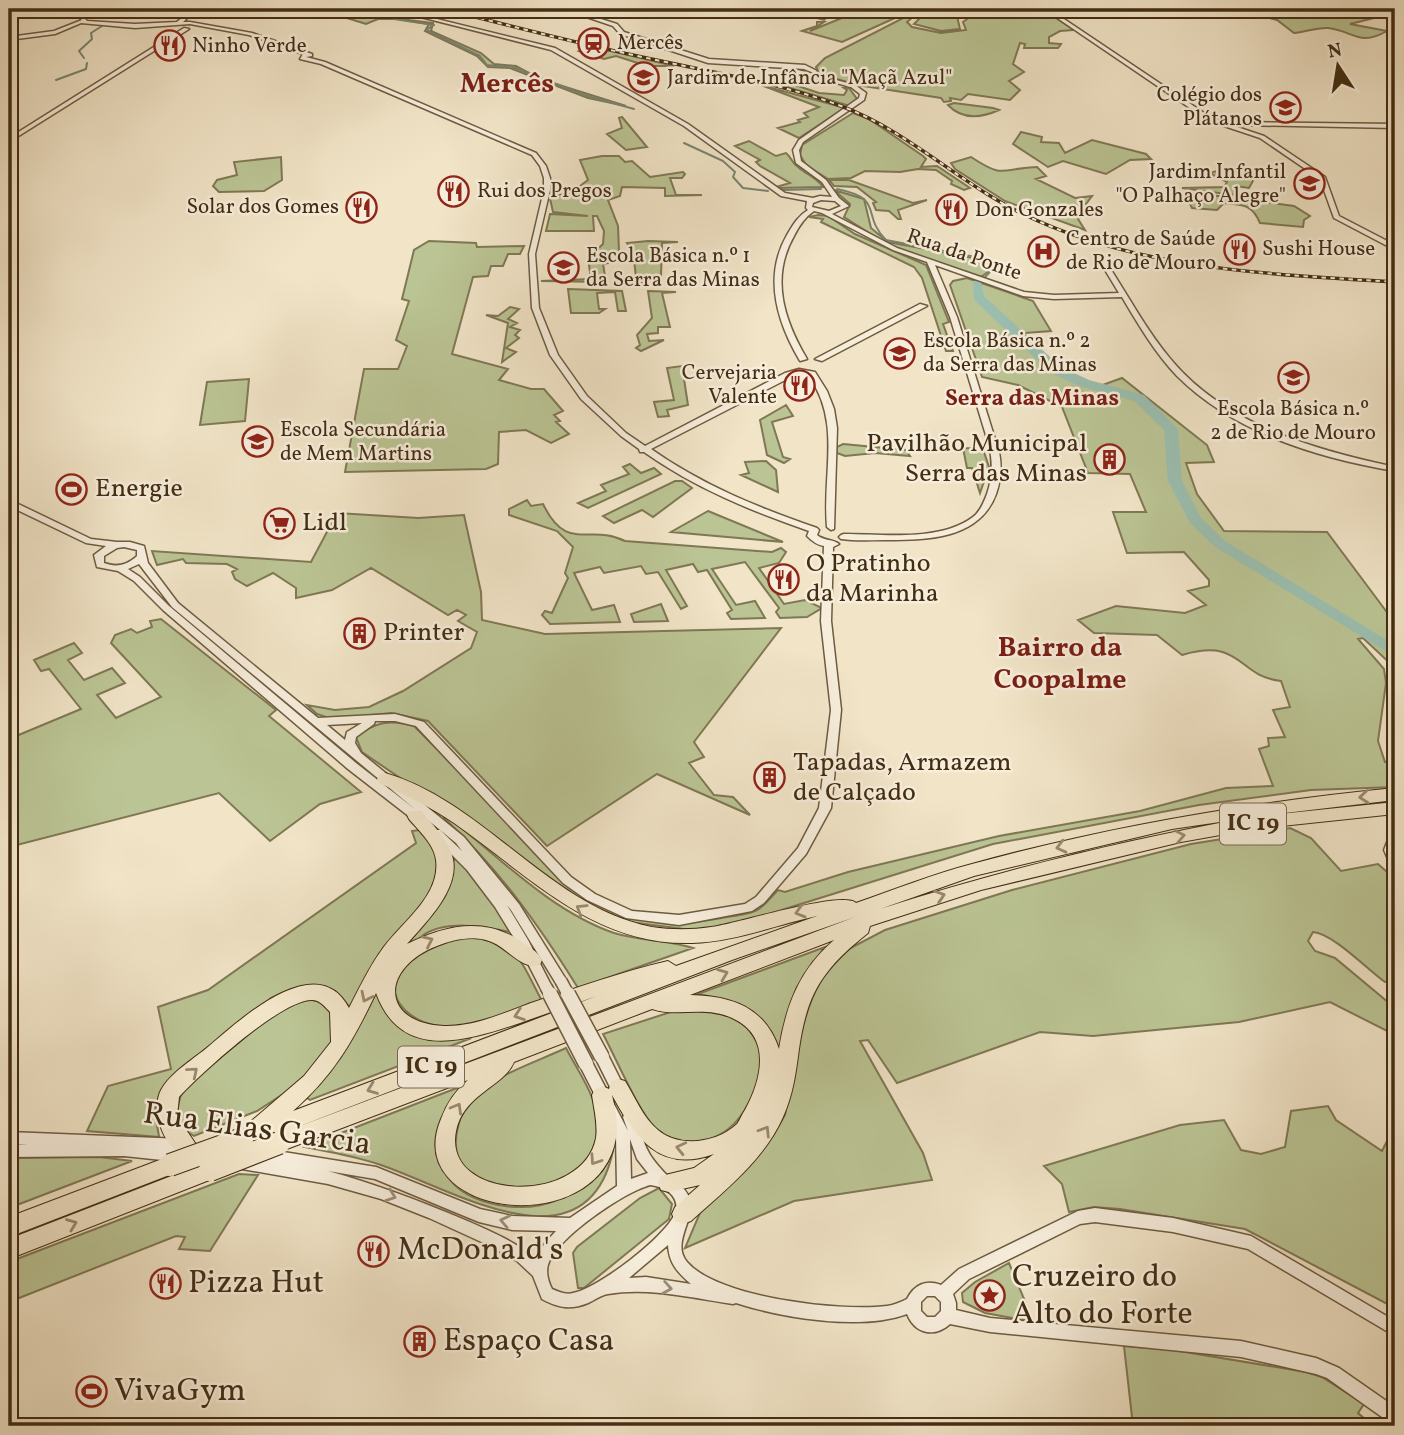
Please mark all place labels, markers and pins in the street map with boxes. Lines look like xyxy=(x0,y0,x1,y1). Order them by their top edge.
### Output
station icon: Mercês xyxy=(577,26,611,60)
restaurant icon: Ninho Verde xyxy=(152,29,186,63)
place label: Mercês xyxy=(617,29,683,58)
place label: Ninho Verde xyxy=(192,32,307,61)
school or university icon: Jardim de Infância "Maçã Azul" xyxy=(627,61,661,95)
place label: Jardim de Infância "Maçã Azul" xyxy=(667,64,952,93)
place label: Colégio dos Plátanos xyxy=(1157,81,1262,134)
school or university icon: Colégio dos Plátanos xyxy=(1268,90,1302,124)
place label: Jardim Infantil "O Palhaço Alegre" xyxy=(1116,158,1286,211)
school or university icon: Jardim Infantil "O Palhaço Alegre" xyxy=(1292,167,1326,201)
restaurant icon: Rui dos Pregos xyxy=(437,174,471,208)
place label: Rui dos Pregos xyxy=(477,177,612,206)
restaurant icon: Solar dos Gomes xyxy=(345,190,379,224)
place label: Solar dos Gomes xyxy=(186,193,339,222)
restaurant icon: Don Gonzales xyxy=(935,193,969,227)
place label: Don Gonzales xyxy=(975,196,1104,225)
place label: Centro de Saúde de Rio de Mouro xyxy=(1066,225,1216,278)
restaurant icon: Sushi House xyxy=(1222,232,1256,266)
hospital icon: Centro de Saúde de Rio de Mouro xyxy=(1026,234,1060,268)
place label: Sushi House xyxy=(1262,235,1375,264)
place label: Escola Básica n.º 1 da Serra das Minas xyxy=(586,242,760,295)
school or university icon: Escola Básica n.º 1 da Serra das Minas xyxy=(546,251,580,285)
place label: Escola Básica n.º 2 da Serra das Minas xyxy=(923,327,1097,380)
school or university icon: Escola Básica n.º 2 da Serra das Minas xyxy=(883,336,917,370)
place label: Cervejaria Valente xyxy=(682,359,777,412)
school or university icon: Escola Básica n.º 2 de Rio de Mouro xyxy=(1276,360,1310,394)
restaurant icon: Cervejaria Valente xyxy=(783,368,817,402)
place label: Escola Básica n.º 2 de Rio de Mouro xyxy=(1210,395,1376,448)
place label: Escola Secundária de Mem Martins xyxy=(280,416,446,469)
school or university icon: Escola Secundária de Mem Martins xyxy=(240,425,274,459)
place label: Pavilhão Municipal Serra das Minas xyxy=(866,426,1087,492)
building icon: Pavilhão Municipal Serra das Minas xyxy=(1093,442,1127,476)
place label: Energie xyxy=(95,471,183,507)
sports icon: Energie xyxy=(55,472,89,506)
place label: Lidl xyxy=(302,505,347,541)
supermarket icon: Lidl xyxy=(262,506,296,540)
place label: O Pratinho da Marinha xyxy=(806,546,939,612)
restaurant icon: O Pratinho da Marinha xyxy=(766,562,800,596)
place label: Printer xyxy=(383,615,465,651)
building icon: Printer xyxy=(343,616,377,650)
place label: Tapadas, Armazem de Calçado xyxy=(793,745,1012,811)
building icon: Tapadas, Armazem de Calçado xyxy=(753,761,787,795)
place label: McDonald's xyxy=(397,1229,564,1273)
restaurant icon: McDonald's xyxy=(357,1234,391,1268)
place label: Cruzeiro do Alto do Forte xyxy=(1012,1256,1193,1337)
place label: Pizza Hut xyxy=(188,1262,324,1306)
restaurant icon: Pizza Hut xyxy=(148,1267,182,1301)
place icon: Cruzeiro do Alto do Forte xyxy=(972,1279,1006,1313)
place label: Espaço Casa xyxy=(443,1320,614,1364)
building icon: Espaço Casa xyxy=(403,1325,437,1359)
place label: VivaGym xyxy=(114,1370,246,1414)
sports icon: VivaGym xyxy=(74,1375,108,1409)

